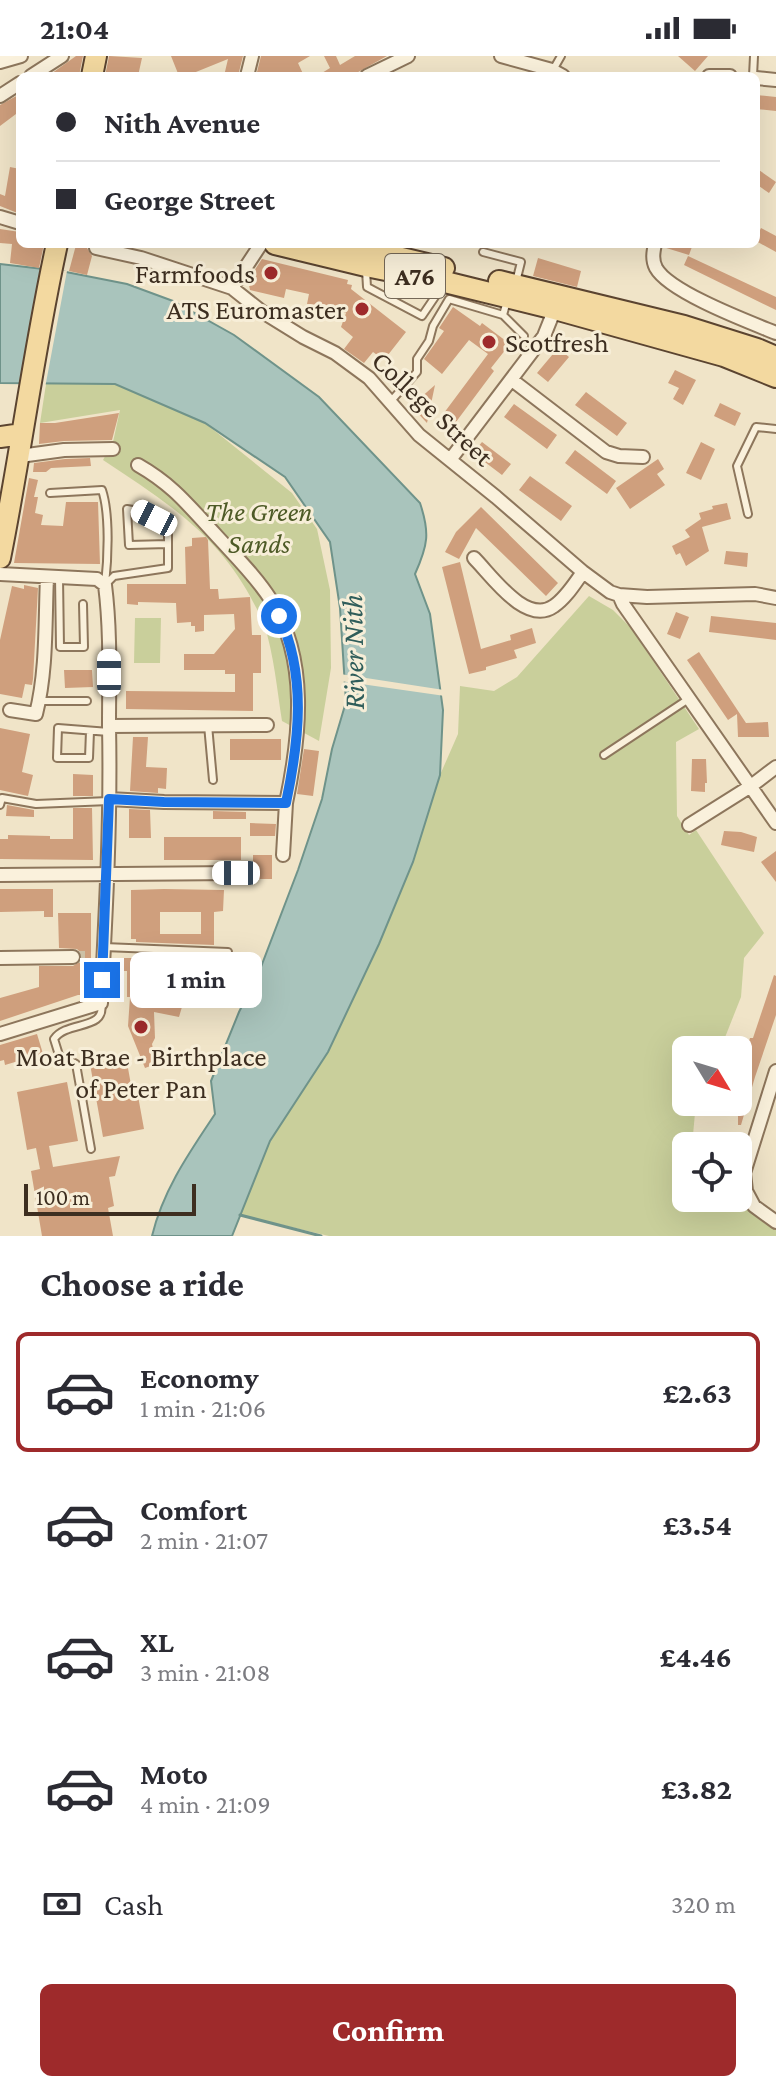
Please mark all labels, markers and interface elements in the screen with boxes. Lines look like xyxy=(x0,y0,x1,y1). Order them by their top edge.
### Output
text: 21:04 xyxy=(40,12,109,45)
text: Nith Avenue xyxy=(104,106,260,139)
text: George Street xyxy=(104,183,275,216)
road number: A76 xyxy=(385,254,445,298)
place label: Farmfoods xyxy=(135,258,255,289)
marker: Farmfoods xyxy=(262,264,280,282)
place label: ATS Euromaster xyxy=(167,294,346,325)
marker: ATS Euromaster xyxy=(353,300,371,318)
place label: Scotfresh xyxy=(505,327,609,358)
marker: Scotfresh xyxy=(480,333,498,351)
street label: College Street xyxy=(366,345,500,473)
car xyxy=(127,496,181,540)
park label: The Green Sands xyxy=(206,496,313,559)
water label: River Nith xyxy=(335,594,370,710)
route start xyxy=(261,598,297,634)
car xyxy=(97,649,121,697)
car xyxy=(212,861,260,885)
callout: 1 min xyxy=(130,952,262,1008)
route end xyxy=(84,962,120,998)
text: 1 min xyxy=(166,965,226,994)
marker: Moat Brae - Birthplace of Peter Pan xyxy=(132,1018,150,1036)
north arrow xyxy=(672,1036,752,1116)
map controls xyxy=(672,1036,752,1212)
place label: Moat Brae - Birthplace of Peter Pan xyxy=(16,1041,267,1104)
button: locate xyxy=(672,1132,752,1212)
scale bar xyxy=(24,1180,196,1216)
text: 100 m xyxy=(36,1185,90,1210)
text: Choose a ride xyxy=(40,1264,244,1304)
icon: car xyxy=(44,1356,116,1428)
text: Economy xyxy=(140,1361,259,1394)
text: £2.63 xyxy=(662,1376,732,1409)
text: 1 min · 21:06 xyxy=(140,1394,266,1423)
icon: car xyxy=(44,1488,116,1560)
text: Comfort xyxy=(140,1493,247,1526)
text: £3.54 xyxy=(663,1508,732,1541)
text: 2 min · 21:07 xyxy=(140,1526,268,1555)
icon: car xyxy=(44,1620,116,1692)
text: XL xyxy=(140,1625,174,1658)
text: £4.46 xyxy=(660,1640,732,1673)
text: 3 min · 21:08 xyxy=(140,1658,271,1687)
icon: car xyxy=(44,1752,116,1824)
text: Moto xyxy=(140,1757,208,1790)
text: £3.82 xyxy=(661,1772,732,1805)
text: 4 min · 21:09 xyxy=(140,1790,271,1819)
icon: cash xyxy=(40,1882,84,1926)
text: Cash xyxy=(104,1888,163,1921)
text: 320 m xyxy=(671,1890,736,1919)
button: Confirm xyxy=(40,1984,736,2076)

